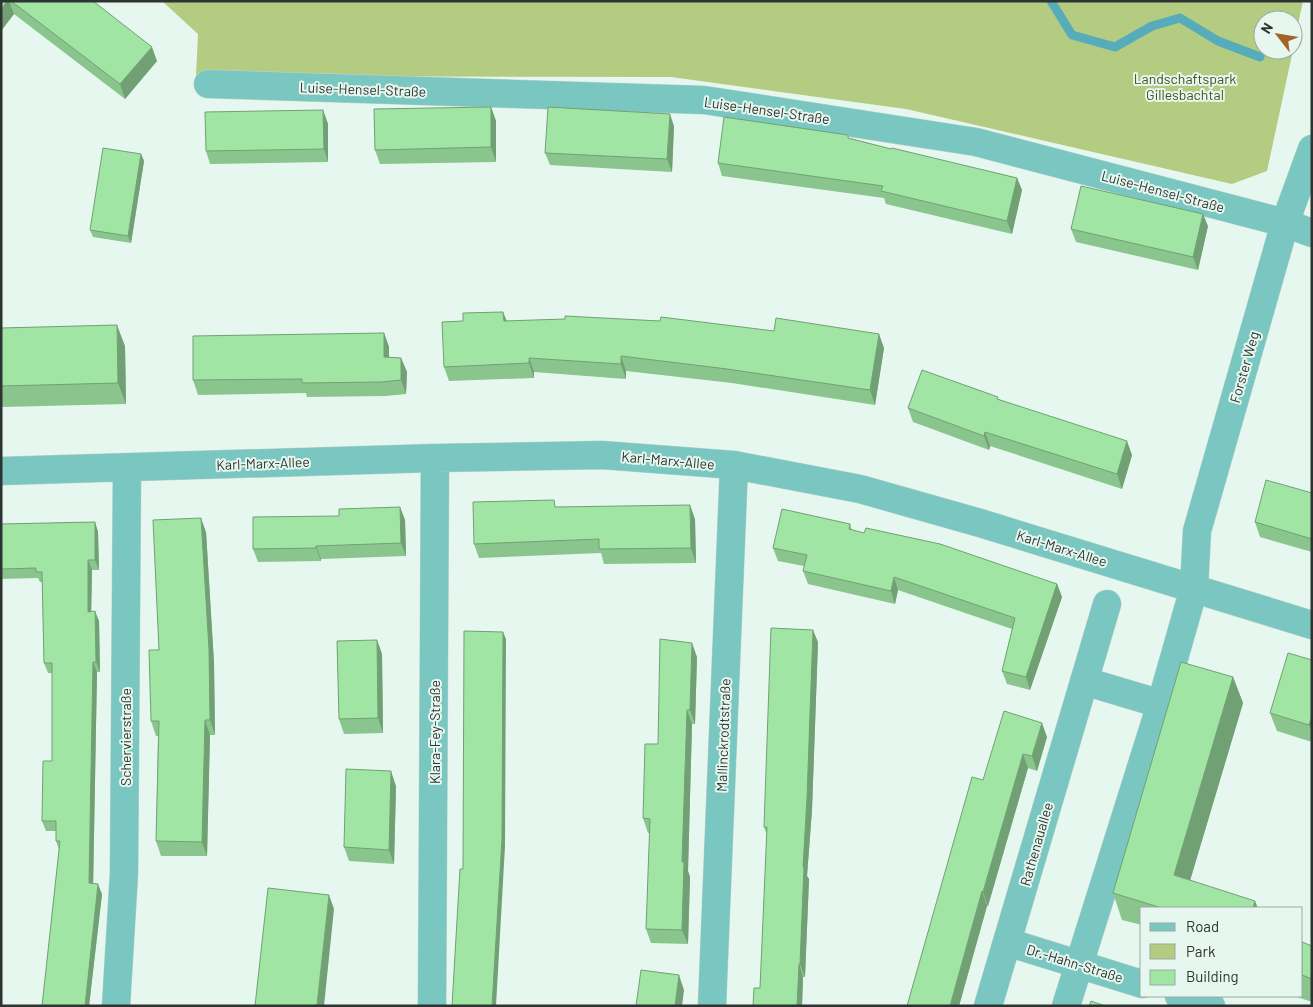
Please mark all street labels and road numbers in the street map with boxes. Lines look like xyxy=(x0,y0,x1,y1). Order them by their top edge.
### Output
street label: Luise-Hensel-Straße xyxy=(299,78,427,100)
street label: Luise-Hensel-Straße xyxy=(703,93,831,127)
street label: Luise-Hensel-Straße xyxy=(1100,166,1226,216)
street label: Forster Weg xyxy=(1226,329,1262,405)
street label: Karl-Marx-Allee xyxy=(621,447,715,473)
street label: Karl-Marx-Allee xyxy=(216,453,310,473)
street label: Karl-Marx-Allee xyxy=(1015,526,1109,570)
street label: Mallinckrodtstraße xyxy=(713,678,733,792)
street label: Klara-Fey-Straße xyxy=(426,680,443,784)
street label: Schervierstraße xyxy=(117,688,134,786)
street label: Rathenauallee xyxy=(1016,800,1056,888)
street label: Dr.-Hahn-Straße xyxy=(1025,940,1125,986)

